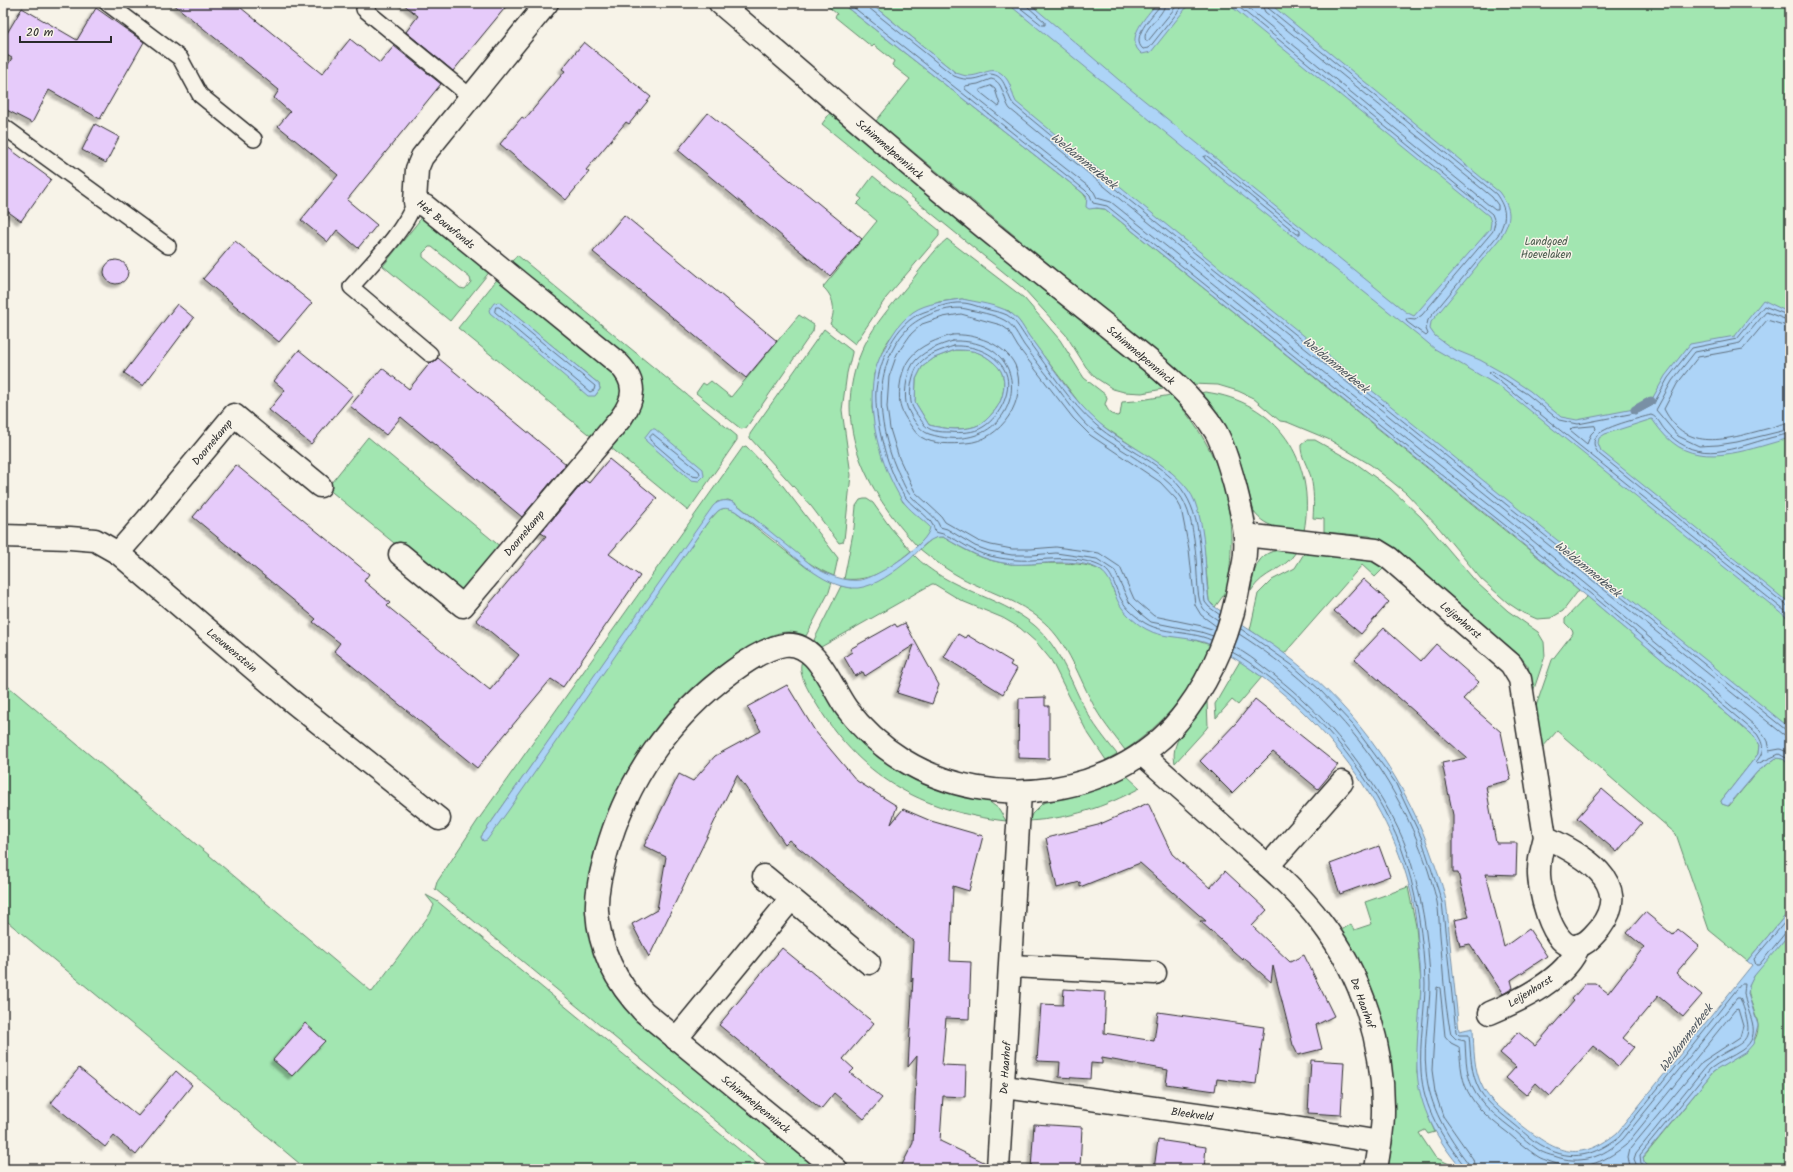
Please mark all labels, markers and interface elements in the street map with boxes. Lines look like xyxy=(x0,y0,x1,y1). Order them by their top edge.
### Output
scale bar xyxy=(20,18,111,44)
text: 20 m xyxy=(26,23,54,42)
street label: Schimmelpenninck xyxy=(851,115,928,185)
water label: Weldammerbeek xyxy=(1046,129,1123,196)
street label: Het Bouwfonds xyxy=(412,195,479,254)
park label: Landgoed Hoevelaken xyxy=(1521,233,1571,264)
street label: Schimmelpenninck xyxy=(1102,322,1179,390)
water label: Weldammerbeek xyxy=(1298,333,1375,400)
street label: Doornekamp xyxy=(188,415,238,470)
street label: Doornekamp xyxy=(500,506,550,561)
water label: Weldammerbeek xyxy=(1550,537,1627,604)
street label: Leijenhorst xyxy=(1435,597,1486,645)
street label: Leeuwenstein xyxy=(202,624,261,678)
street label: Leijenhorst xyxy=(1504,970,1557,1013)
street label: De Haarhof xyxy=(1345,975,1380,1033)
water label: Weldammerbeek xyxy=(1655,999,1720,1076)
street label: De Haarhof xyxy=(995,1039,1017,1095)
street label: Schimmelpenninck xyxy=(717,1071,795,1139)
street label: Bleekveld xyxy=(1170,1103,1215,1127)

